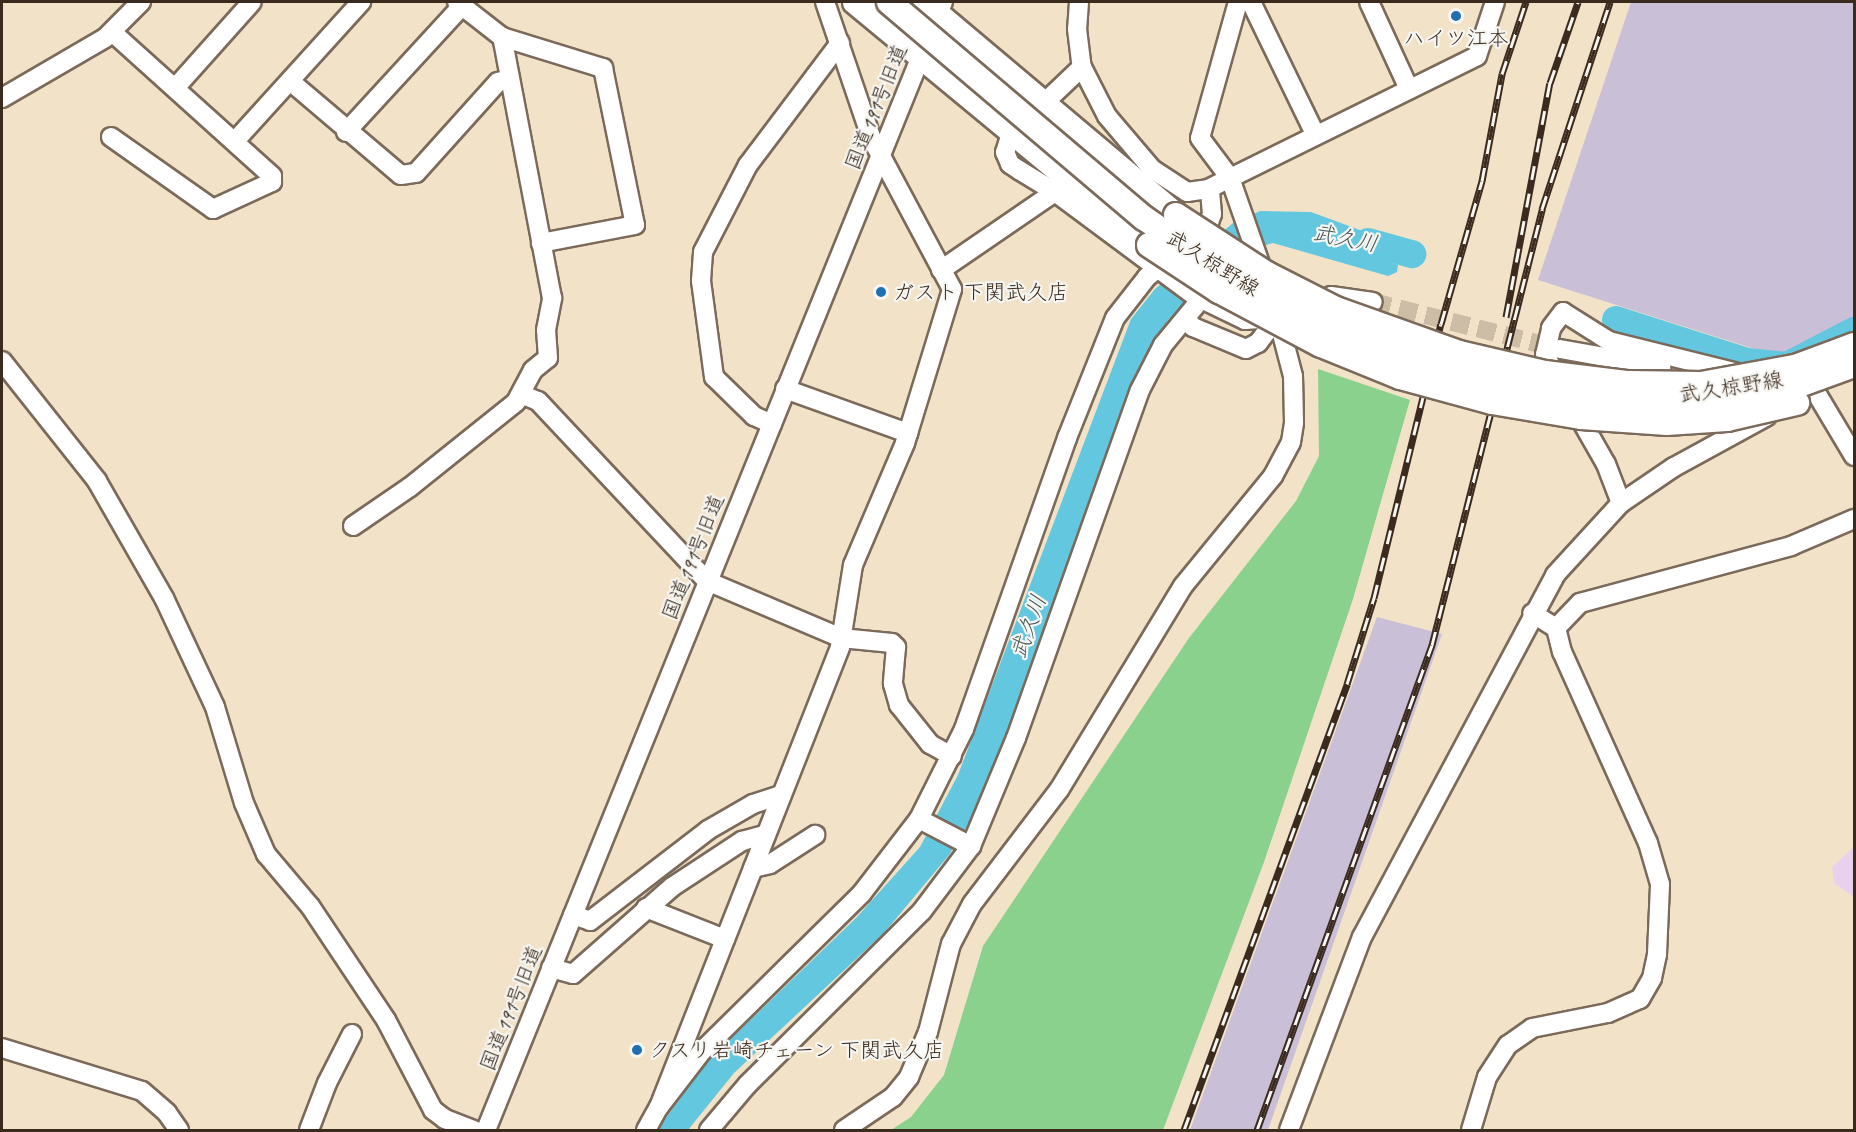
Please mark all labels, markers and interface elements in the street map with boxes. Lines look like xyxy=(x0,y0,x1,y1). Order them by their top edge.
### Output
marker: ハイツ江本 xyxy=(1449,9,1463,23)
place label: ハイツ江本 xyxy=(1404,25,1508,51)
street label: 国道191号旧道 xyxy=(839,40,913,174)
water label: 武久川 xyxy=(1310,220,1380,258)
street label: 武久椋野線 xyxy=(1162,224,1264,302)
place label: ガスト 下関武久店 xyxy=(893,279,1066,305)
marker: ガスト 下関武久店 xyxy=(874,285,888,299)
street label: 武久椋野線 xyxy=(1677,366,1785,408)
street label: 国道191号旧道 xyxy=(656,490,730,624)
water label: 武久川 xyxy=(1005,591,1053,663)
street label: 国道191号旧道 xyxy=(474,941,548,1075)
place label: クスリ岩崎チェーン 下関武久店 xyxy=(649,1037,948,1063)
marker: クスリ岩崎チェーン 下関武久店 xyxy=(630,1043,644,1057)

